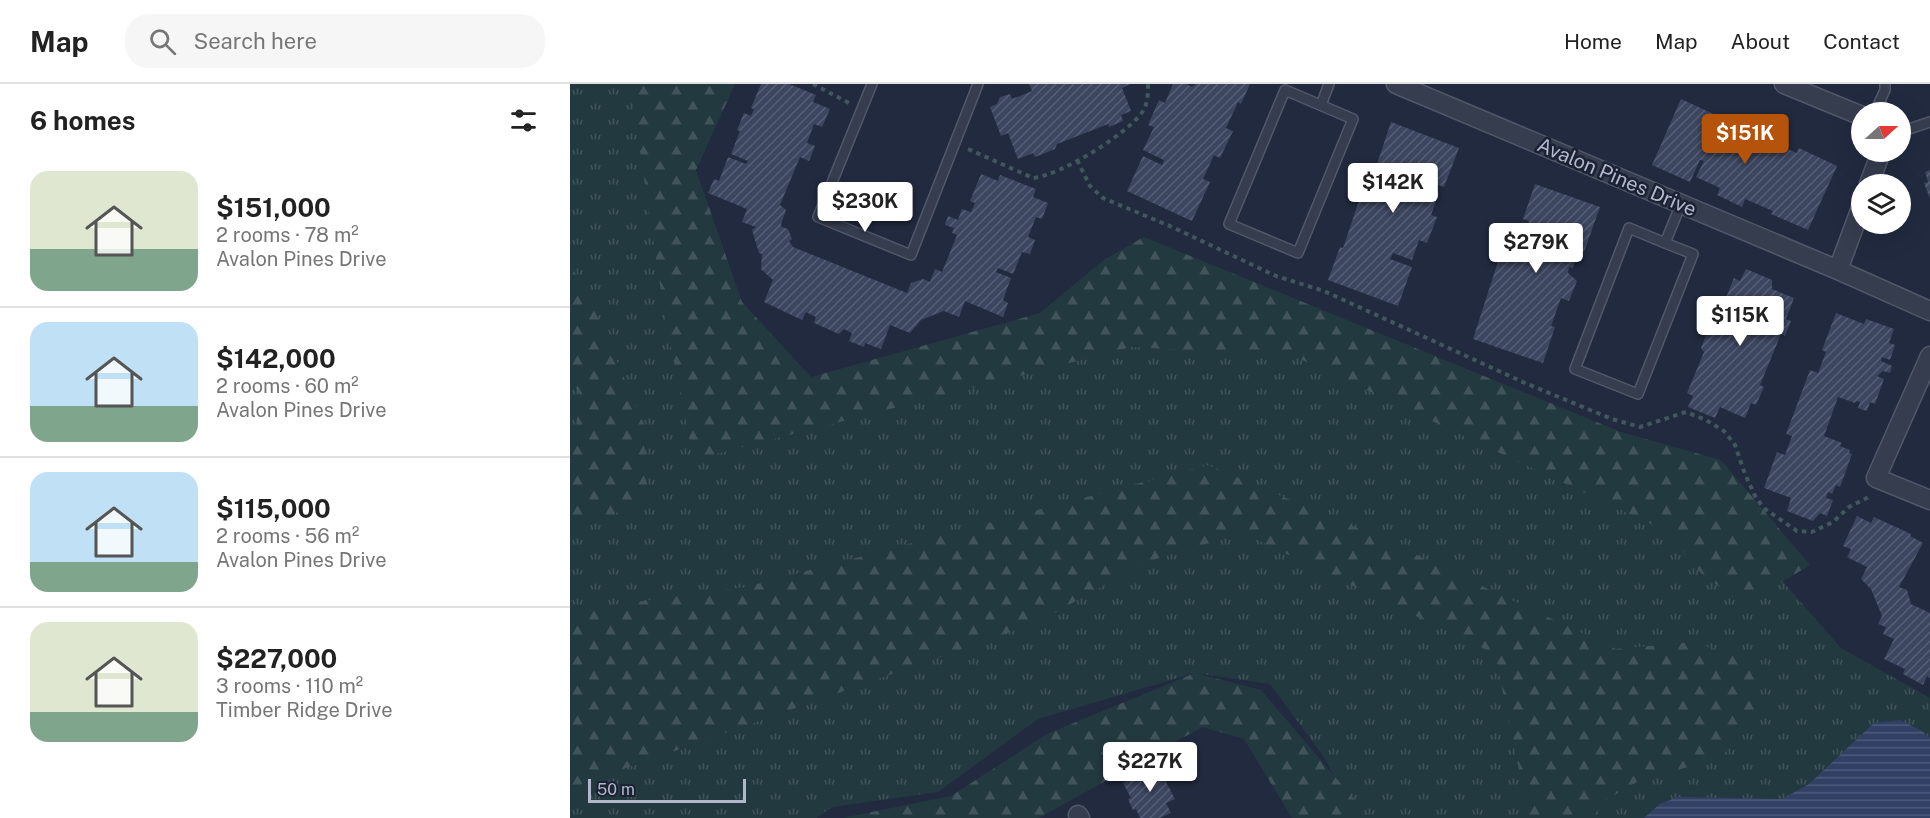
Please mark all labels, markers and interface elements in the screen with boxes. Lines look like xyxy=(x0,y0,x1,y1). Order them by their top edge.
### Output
search box xyxy=(125,14,545,68)
text: Map xyxy=(30,25,89,58)
icon: search xyxy=(146,25,179,58)
text: Search here xyxy=(194,28,317,54)
text: Home xyxy=(1564,29,1622,54)
text: Map xyxy=(1655,29,1698,54)
text: About xyxy=(1731,29,1790,54)
text: Contact xyxy=(1823,29,1900,54)
north arrow xyxy=(1851,102,1911,162)
map controls xyxy=(1851,102,1911,234)
icon: filters xyxy=(507,104,540,137)
text: 6 homes xyxy=(30,105,135,136)
pin: $151K xyxy=(1703,114,1787,165)
text: $151K xyxy=(1716,121,1774,145)
street label: Avalon Pines Drive xyxy=(1534,133,1700,221)
pin: $142K xyxy=(1351,163,1435,214)
text: $142K xyxy=(1362,170,1424,194)
button: layers xyxy=(1851,174,1911,234)
pin: $230K xyxy=(823,182,907,233)
text: $230K xyxy=(832,189,898,213)
text: $151,000 xyxy=(216,192,331,223)
icon: home xyxy=(78,195,150,267)
text: 2 rooms · 78 m² xyxy=(216,223,359,247)
pin: $279K xyxy=(1494,223,1578,274)
text: $279K xyxy=(1503,230,1569,254)
text: Avalon Pines Drive xyxy=(216,247,387,271)
pin: $115K xyxy=(1698,296,1782,347)
text: $115K xyxy=(1711,303,1769,327)
text: $142,000 xyxy=(216,343,336,374)
icon: home xyxy=(78,346,150,418)
text: 2 rooms · 60 m² xyxy=(216,374,359,398)
text: Avalon Pines Drive xyxy=(216,398,387,422)
text: $115,000 xyxy=(216,493,331,524)
icon: home xyxy=(78,496,150,568)
text: 2 rooms · 56 m² xyxy=(216,524,359,548)
text: Avalon Pines Drive xyxy=(216,548,387,572)
text: $227,000 xyxy=(216,643,337,674)
icon: home xyxy=(78,646,150,718)
text: 3 rooms · 110 m² xyxy=(216,674,363,698)
text: Timber Ridge Drive xyxy=(216,698,392,722)
pin: $227K xyxy=(1108,742,1192,793)
text: $227K xyxy=(1117,749,1183,773)
scale bar xyxy=(588,776,746,804)
text: 50 m xyxy=(597,780,635,799)

